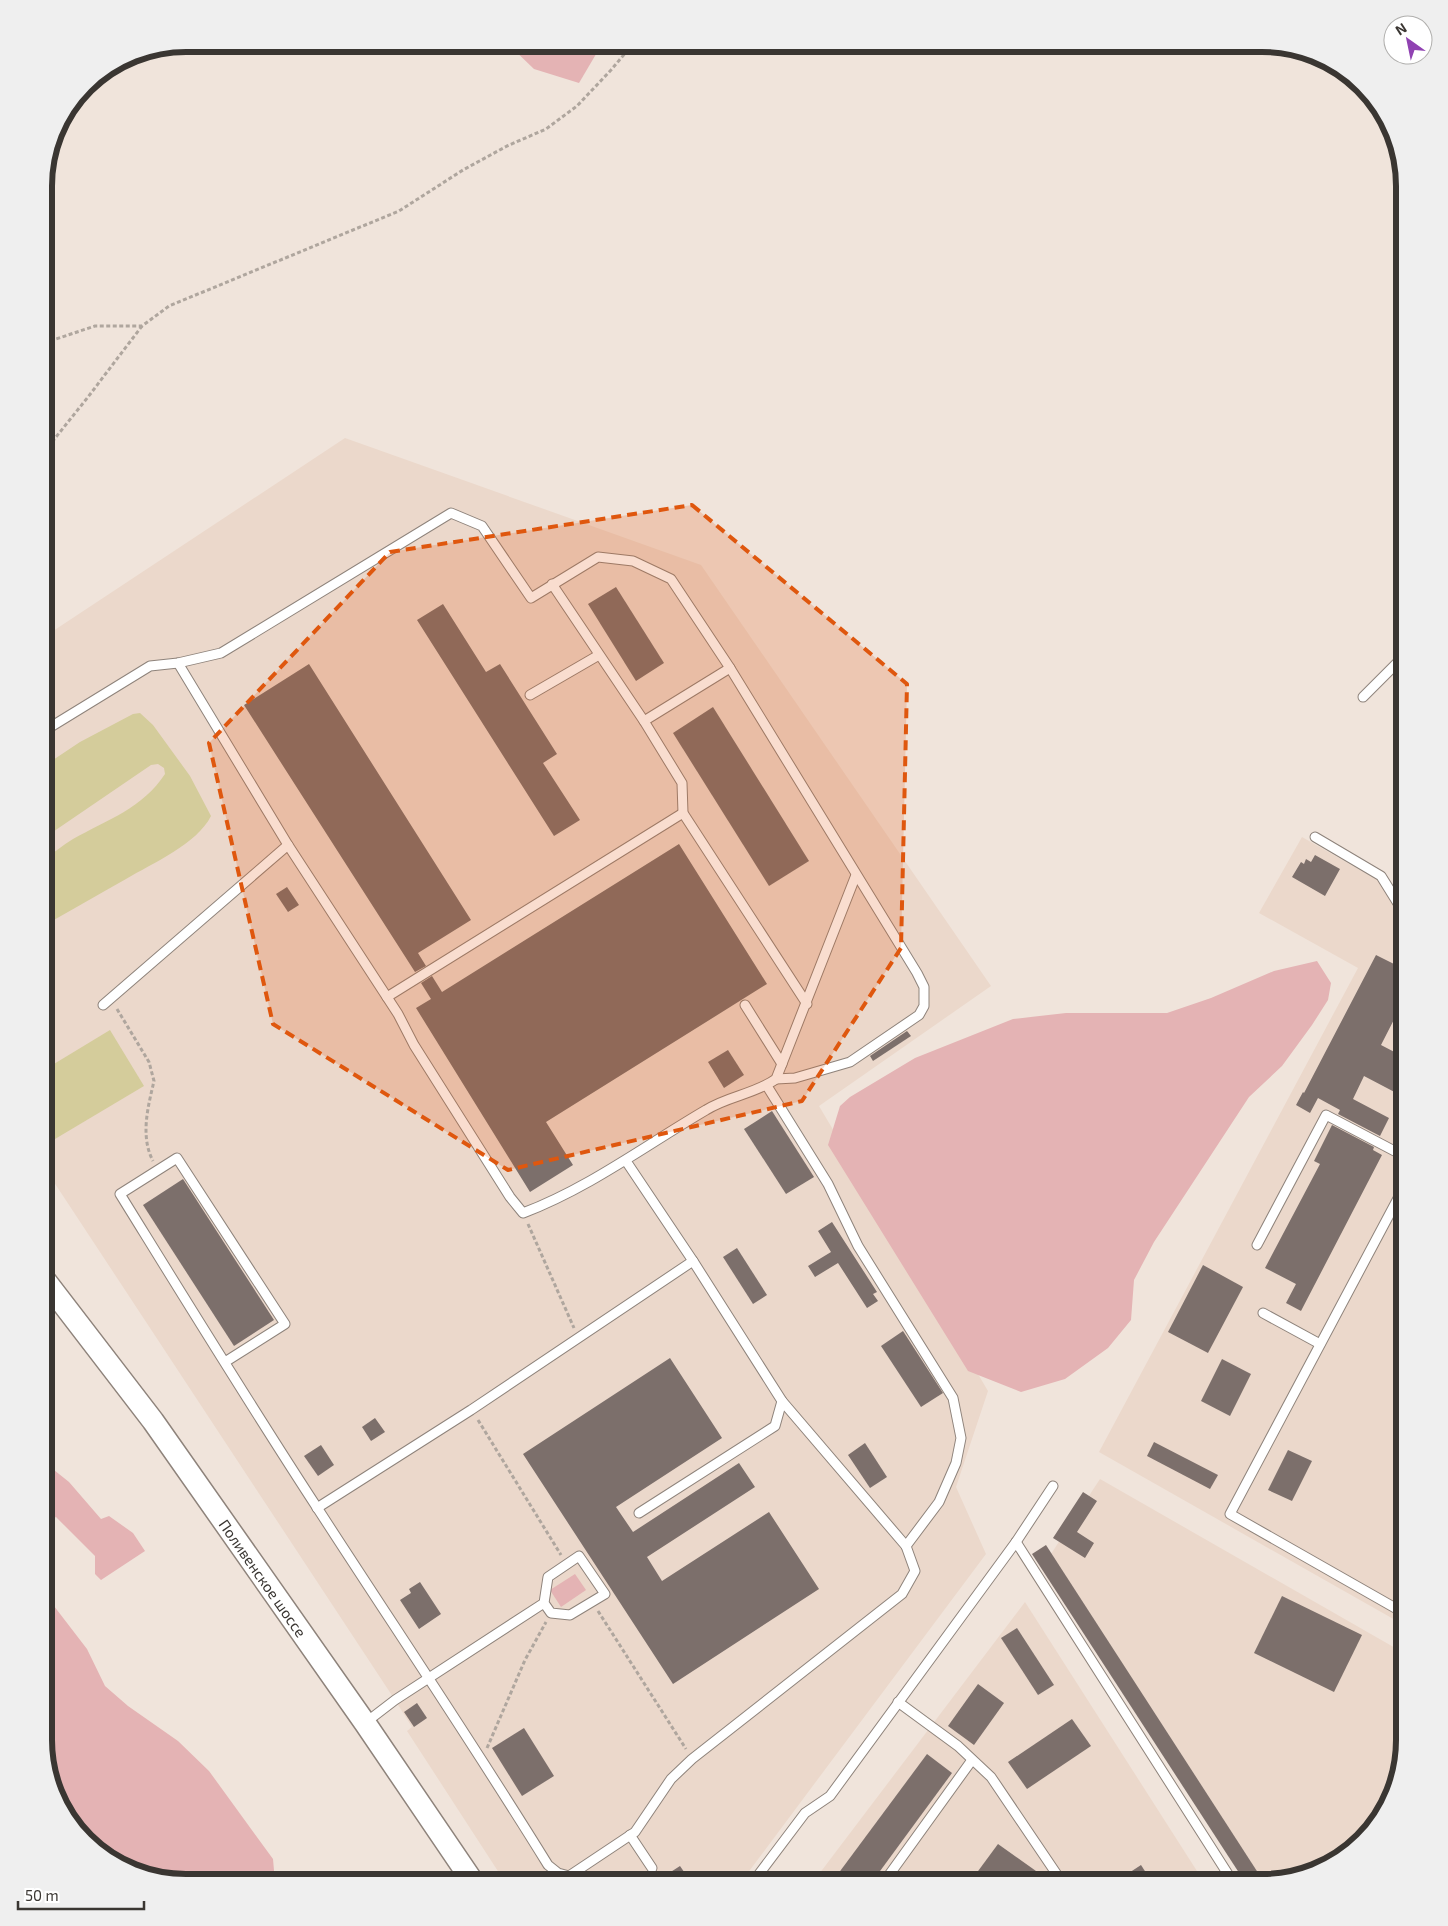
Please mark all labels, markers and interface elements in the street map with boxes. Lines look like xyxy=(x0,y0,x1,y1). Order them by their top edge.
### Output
north arrow xyxy=(1383,15,1433,65)
text: N xyxy=(1392,19,1410,39)
street label: Поливенское шоссе xyxy=(216,1516,310,1640)
scale bar xyxy=(18,1878,144,1910)
text: 50 m xyxy=(25,1886,59,1904)

